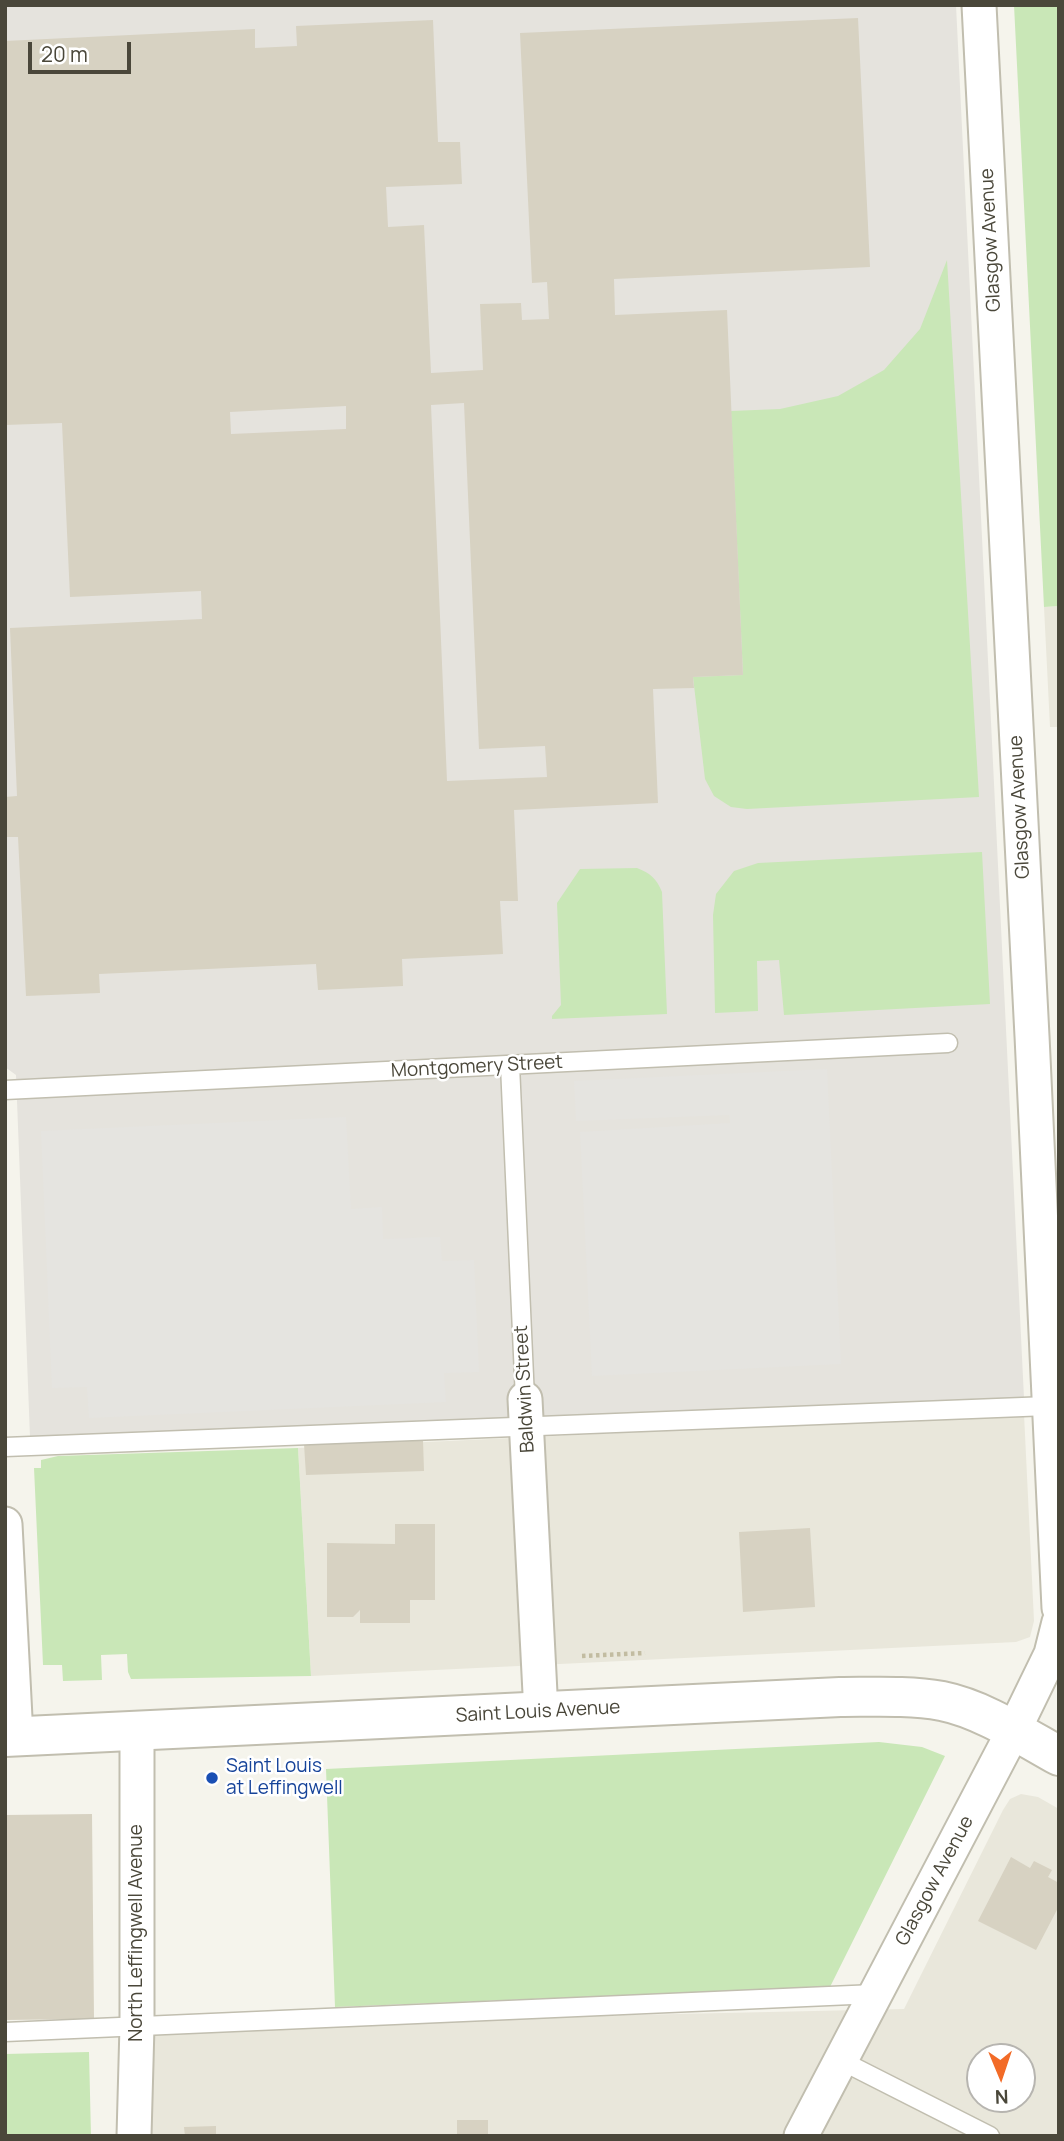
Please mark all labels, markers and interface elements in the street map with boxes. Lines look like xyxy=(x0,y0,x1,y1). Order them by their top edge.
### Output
scale bar xyxy=(32,28,135,72)
text: 20 m xyxy=(41,40,88,68)
street label: Glasgow Avenue xyxy=(976,168,1006,312)
street label: Glasgow Avenue xyxy=(1005,735,1035,879)
street label: Montgomery Street xyxy=(390,1051,564,1083)
street label: Baldwin Street xyxy=(510,1325,540,1453)
street label: Saint Louis Avenue xyxy=(455,1696,621,1728)
place label: Saint Louis at Leffingwell xyxy=(226,1756,343,1800)
marker: Saint Louis at Leffingwell xyxy=(204,1770,220,1786)
street label: Glasgow Avenue xyxy=(891,1812,979,1950)
street label: North Leffingwell Avenue xyxy=(126,1824,148,2042)
north arrow xyxy=(966,2043,1036,2113)
text: N xyxy=(994,2084,1009,2110)

